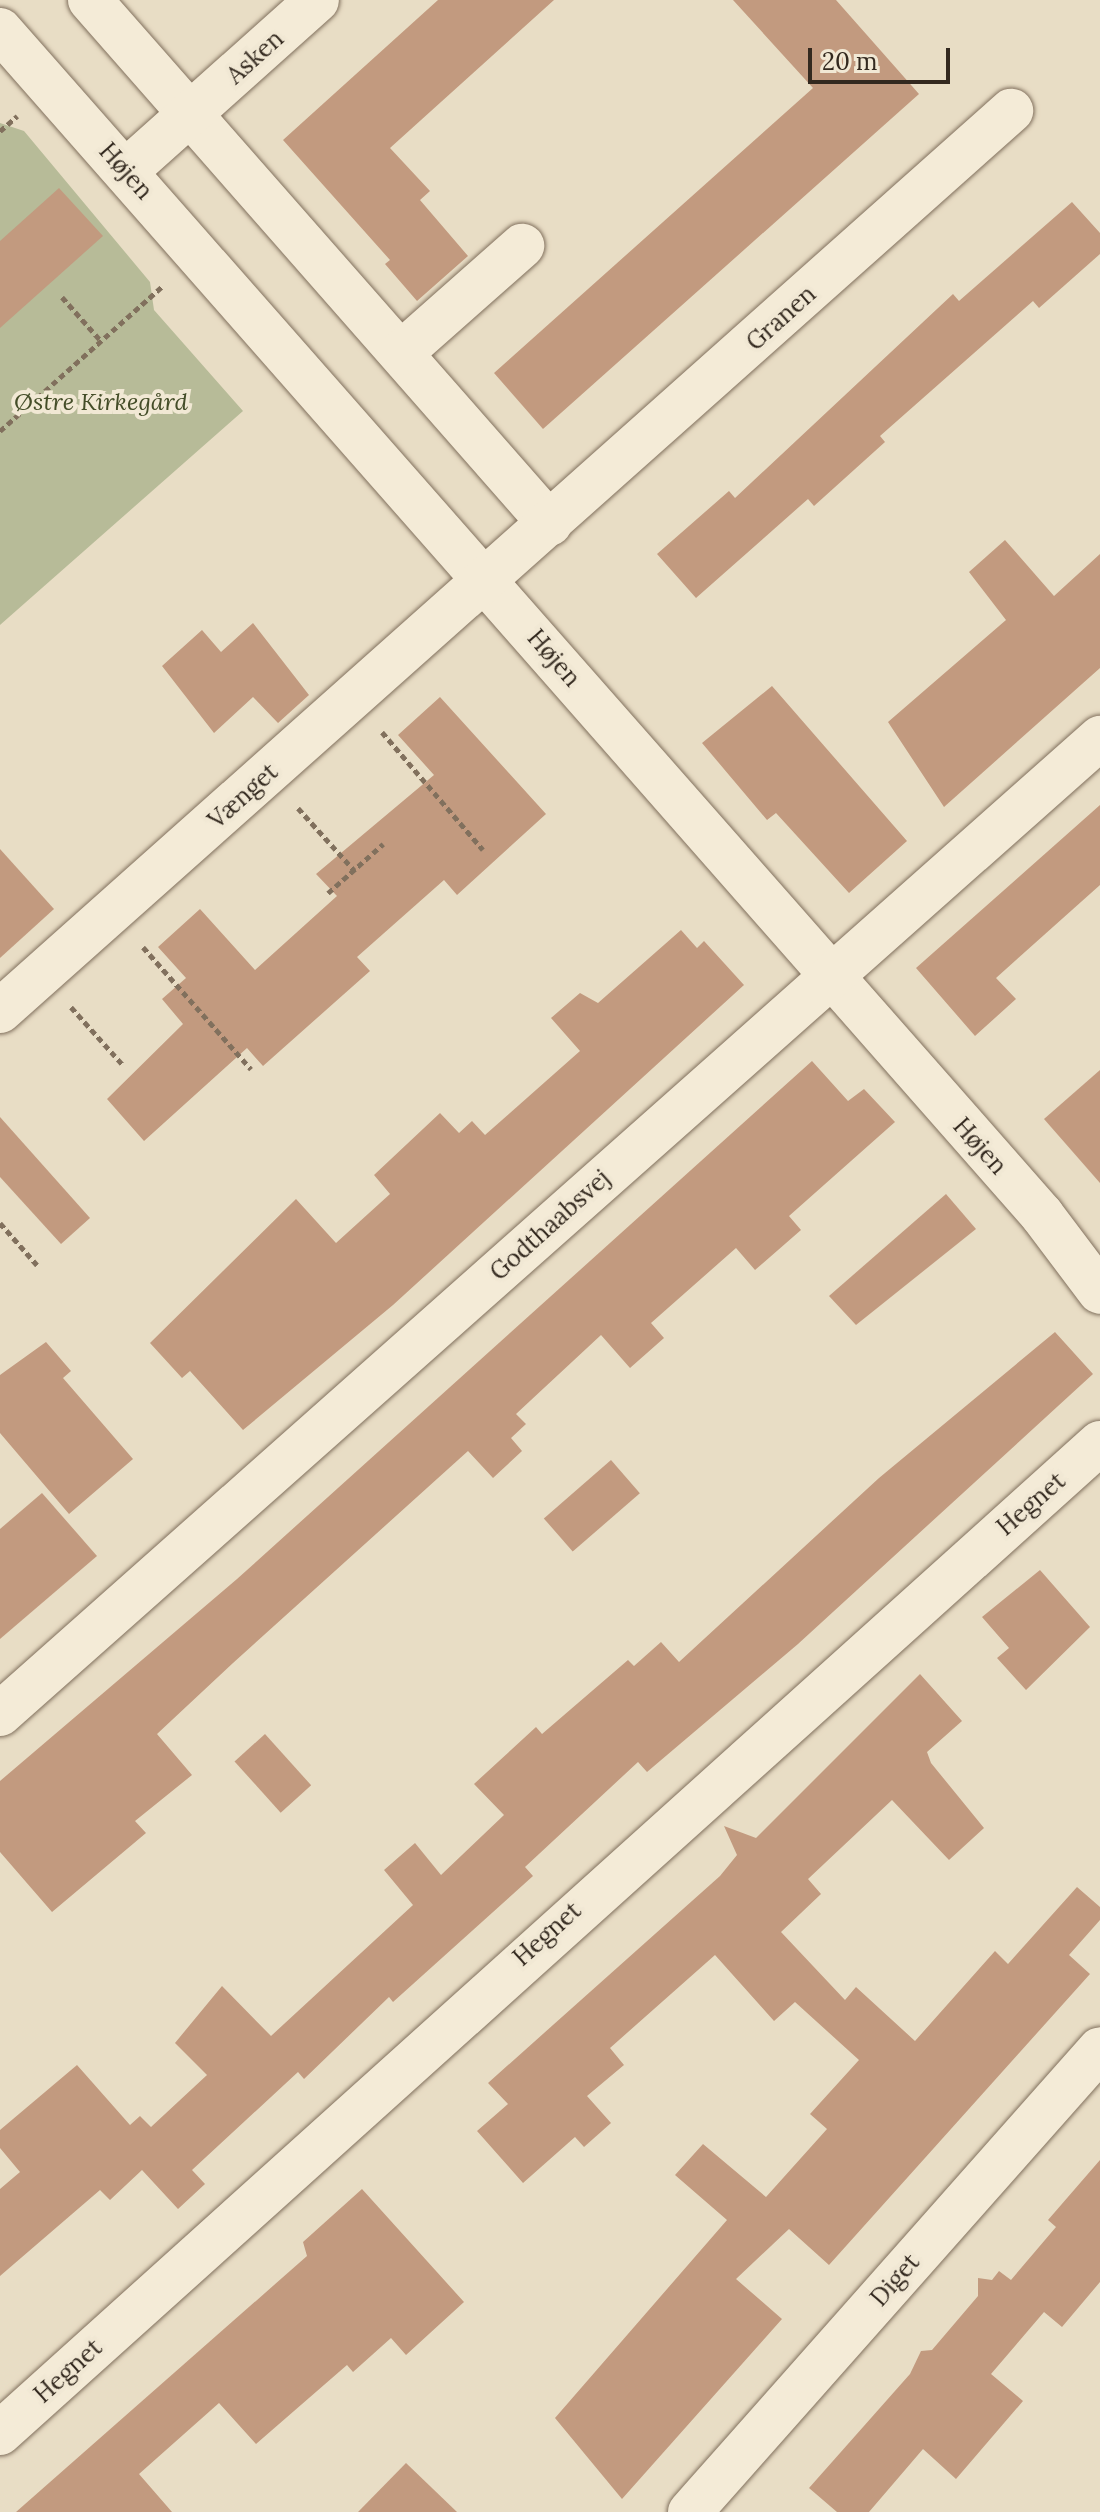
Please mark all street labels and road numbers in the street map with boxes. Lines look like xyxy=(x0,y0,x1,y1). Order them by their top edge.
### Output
street label: Asken xyxy=(221,24,289,90)
street label: Højen xyxy=(93,137,159,205)
street label: Granen xyxy=(741,280,821,356)
street label: Højen xyxy=(521,624,587,692)
street label: Vænget xyxy=(202,757,284,835)
street label: Højen xyxy=(947,1112,1013,1180)
street label: Godthaabsvej xyxy=(484,1164,616,1286)
street label: Hegnet xyxy=(991,1467,1071,1541)
street label: Hegnet xyxy=(507,1896,587,1972)
street label: Diget xyxy=(864,2248,926,2312)
street label: Hegnet xyxy=(28,2333,108,2409)

